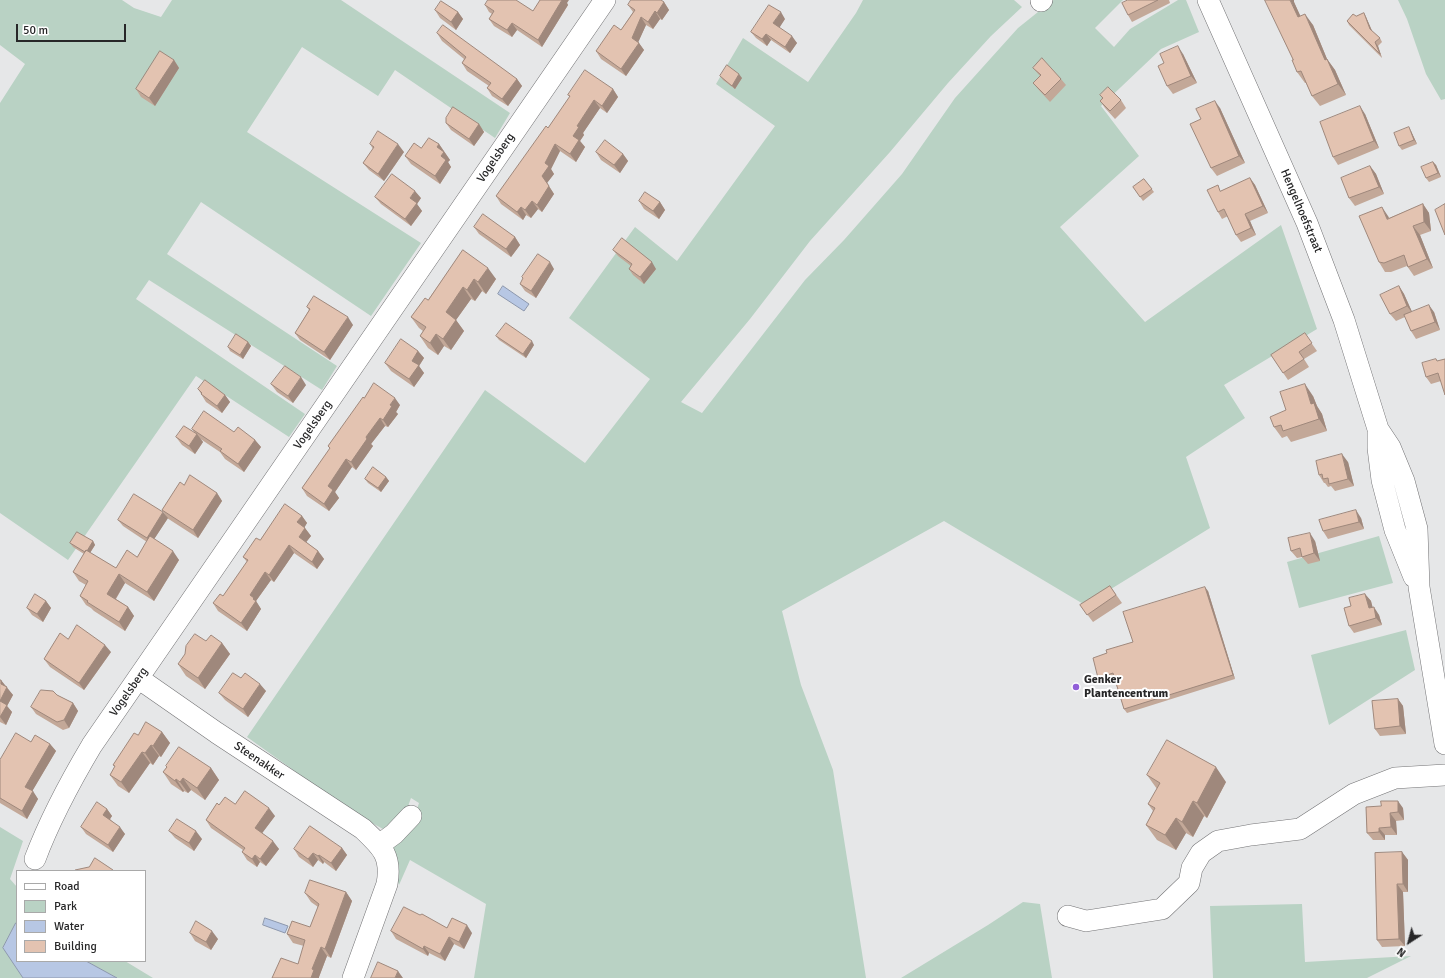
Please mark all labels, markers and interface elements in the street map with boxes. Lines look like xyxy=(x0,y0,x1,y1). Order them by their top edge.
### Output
scale bar xyxy=(18,16,128,42)
text: 50 m xyxy=(23,23,48,38)
street label: Vogelsberg xyxy=(474,131,518,185)
street label: Hengelhoefstraat xyxy=(1277,167,1325,255)
street label: Vogelsberg xyxy=(291,398,335,452)
street label: Vogelsberg xyxy=(107,665,151,719)
place label: Genker Plantencentrum xyxy=(1084,673,1168,701)
marker: Genker Plantencentrum xyxy=(1071,682,1081,692)
street label: Steenakker xyxy=(231,739,287,783)
legend xyxy=(16,870,146,962)
text: Road xyxy=(54,879,80,894)
text: Park xyxy=(54,899,77,914)
text: Water xyxy=(54,919,84,934)
north arrow xyxy=(1389,922,1429,962)
text: Building xyxy=(54,939,97,954)
text: N xyxy=(1395,945,1409,960)

